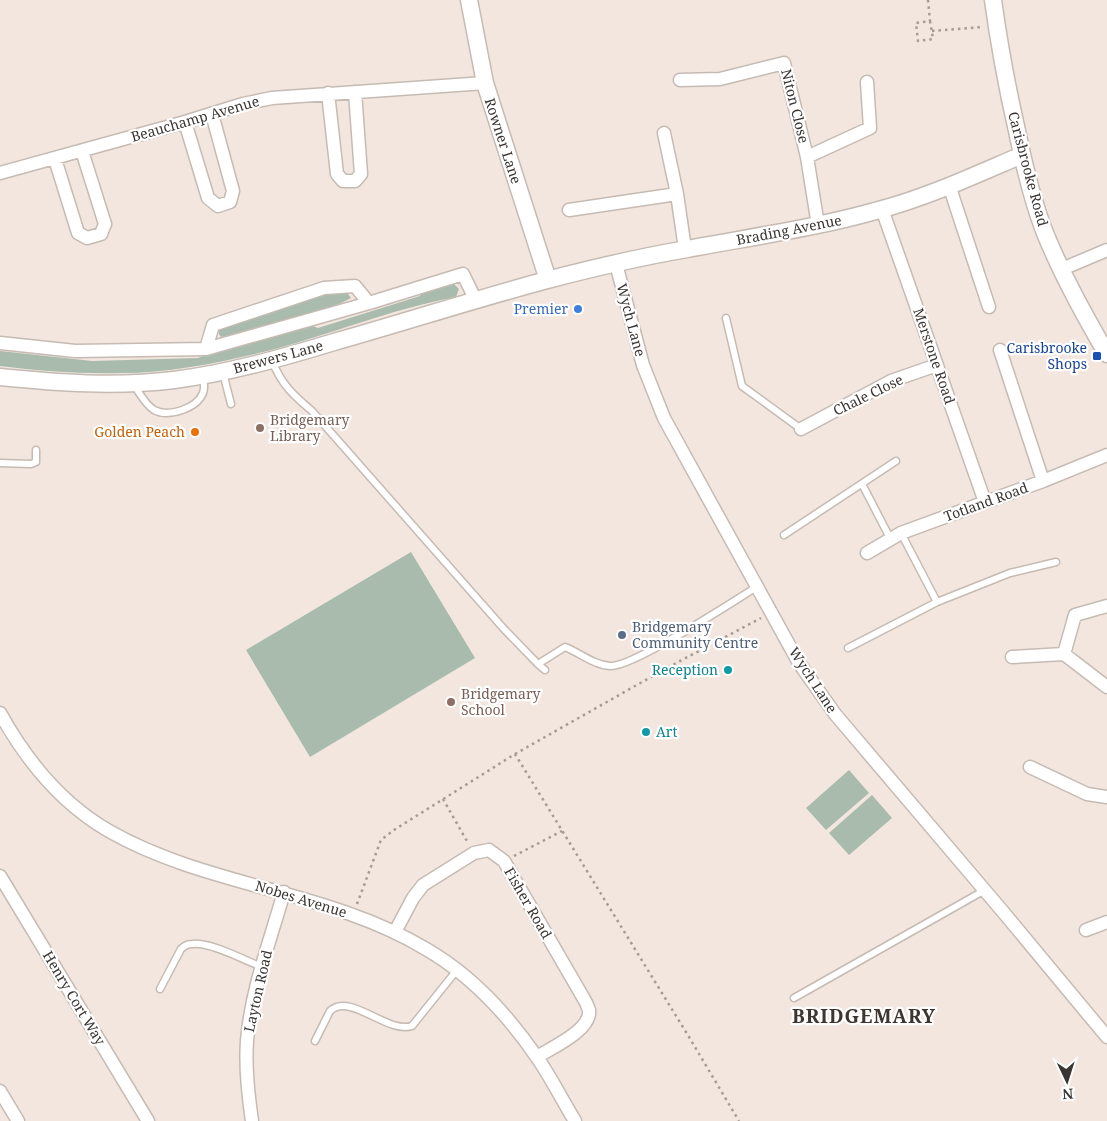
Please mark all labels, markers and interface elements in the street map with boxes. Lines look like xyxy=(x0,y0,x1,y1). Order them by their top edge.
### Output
street label: Niton Close xyxy=(777,67,814,145)
street label: Beauchamp Avenue xyxy=(129,91,261,146)
street label: Rowner Lane xyxy=(481,95,526,186)
street label: Carisbrooke Road xyxy=(1004,109,1053,229)
street label: Brading Avenue xyxy=(735,210,843,249)
street label: Wych Lane xyxy=(613,281,650,359)
place label: Premier xyxy=(514,299,568,318)
marker: Premier xyxy=(572,303,584,315)
street label: Merstone Road xyxy=(909,305,960,407)
street label: Brewers Lane xyxy=(231,335,325,378)
place label: Carisbrooke Shops xyxy=(1006,338,1087,373)
marker: Carisbrooke Shops xyxy=(1091,350,1103,362)
street label: Chale Close xyxy=(830,369,906,420)
place label: Bridgemary Library xyxy=(270,410,350,445)
place label: Golden Peach xyxy=(94,422,185,441)
marker: Bridgemary Library xyxy=(254,422,266,434)
marker: Golden Peach xyxy=(189,426,201,438)
street label: Totland Road xyxy=(941,477,1031,526)
place label: Bridgemary Community Centre xyxy=(632,617,758,652)
marker: Bridgemary Community Centre xyxy=(616,629,628,641)
street label: Wych Lane xyxy=(785,643,842,716)
place label: Reception xyxy=(652,660,718,679)
marker: Reception xyxy=(722,664,734,676)
place label: Bridgemary School xyxy=(461,684,541,719)
marker: Bridgemary School xyxy=(445,696,457,708)
place label: Art xyxy=(656,722,677,741)
marker: Art xyxy=(640,726,652,738)
street label: Fisher Road xyxy=(500,864,557,942)
street label: Nobes Avenue xyxy=(253,876,349,921)
street label: Henry Cort Way xyxy=(39,947,110,1048)
street label: Layton Road xyxy=(239,948,276,1034)
district label: BRIDGEMARY xyxy=(792,1003,936,1029)
north arrow xyxy=(1042,1056,1092,1106)
text: N xyxy=(1062,1085,1074,1104)

